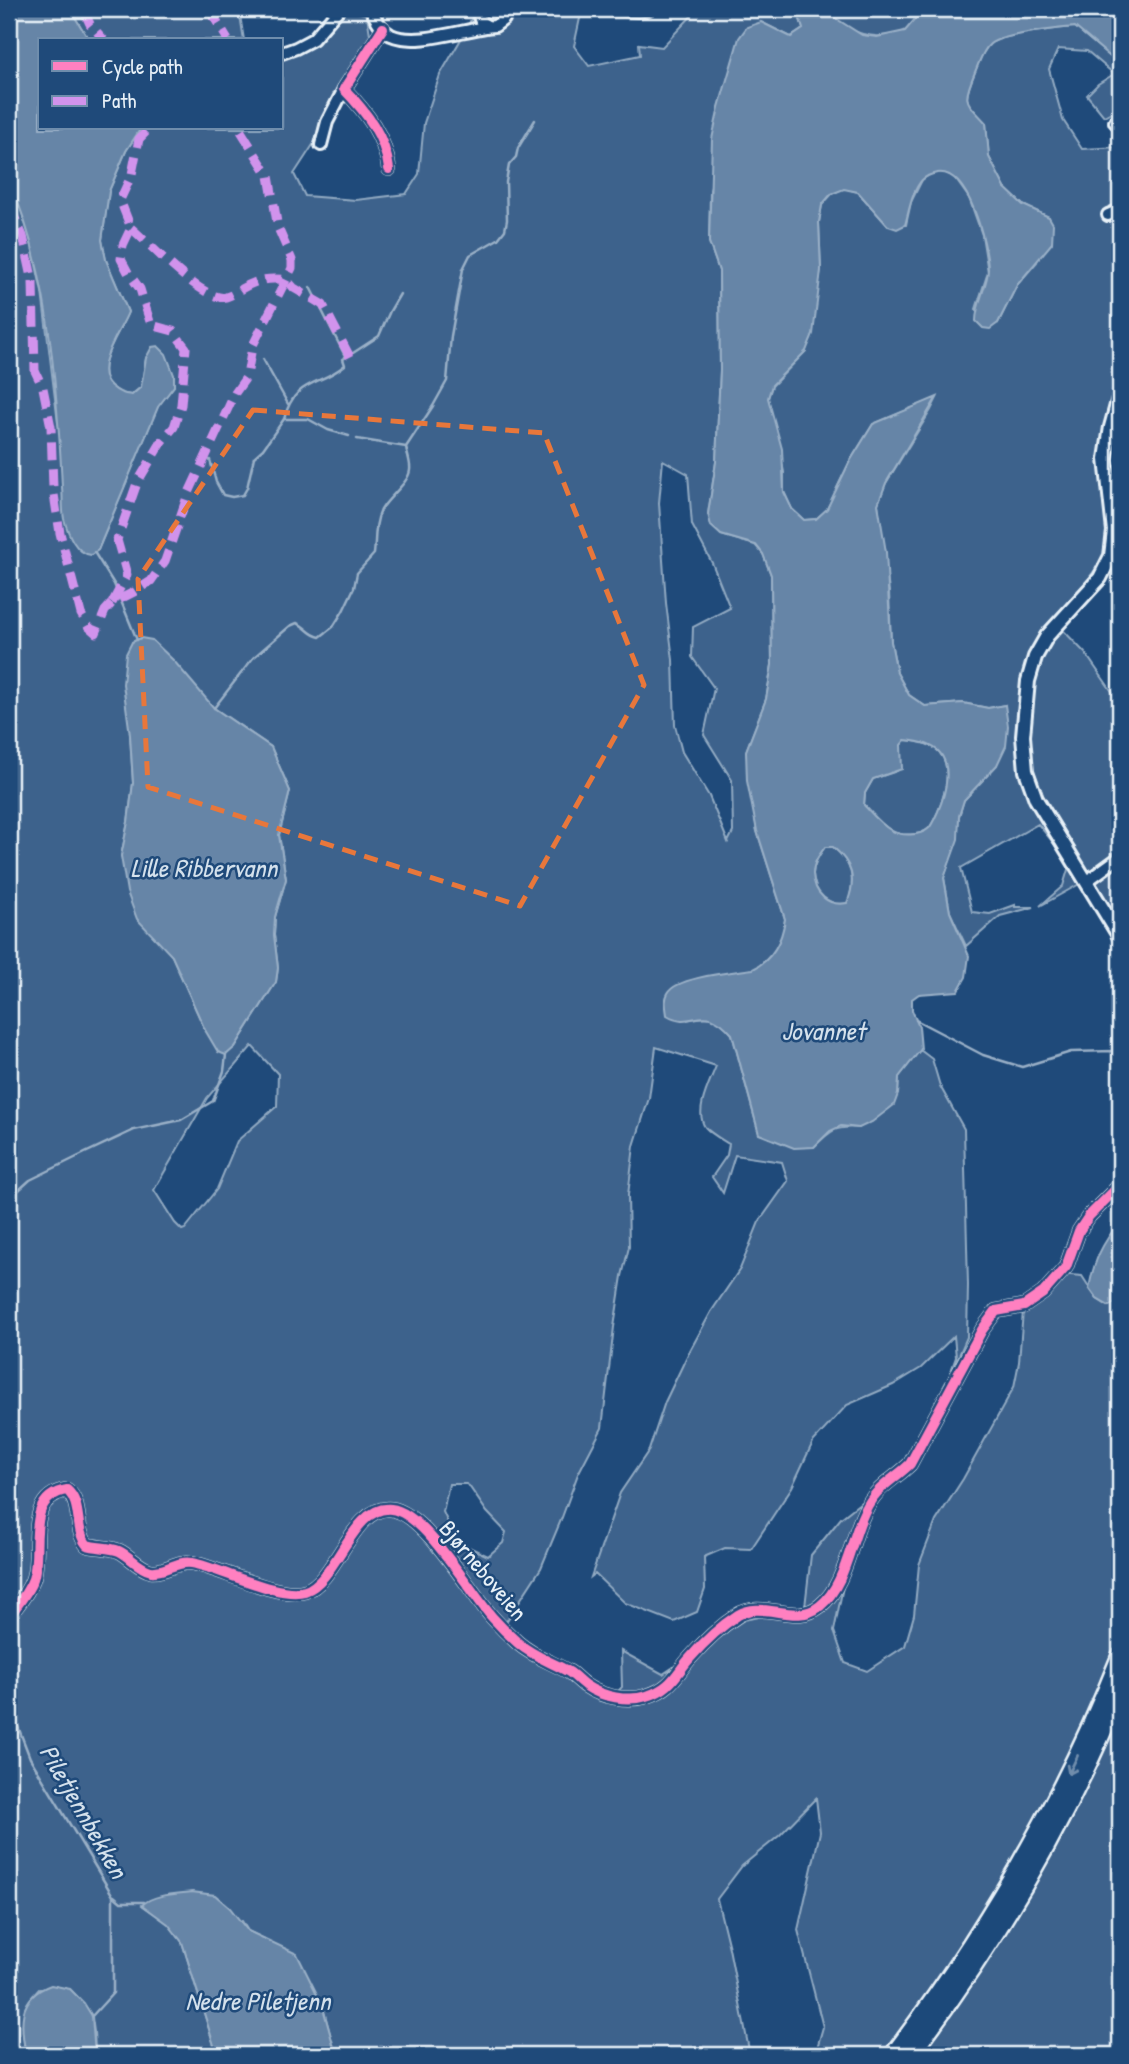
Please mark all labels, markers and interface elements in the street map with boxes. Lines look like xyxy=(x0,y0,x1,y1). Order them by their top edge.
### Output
legend xyxy=(38,38,284,130)
text: Cycle path xyxy=(102,52,183,81)
text: Path xyxy=(102,86,137,115)
water label: Lille Ribbervann xyxy=(131,850,280,885)
water label: Jovannet xyxy=(781,1013,869,1048)
street label: Bjørneboveien xyxy=(433,1513,535,1627)
water label: Piletjennbekken xyxy=(32,1738,138,1886)
one-way arrow xyxy=(1066,1753,1079,1775)
water label: Nedre Piletjenn xyxy=(185,1983,333,2018)

